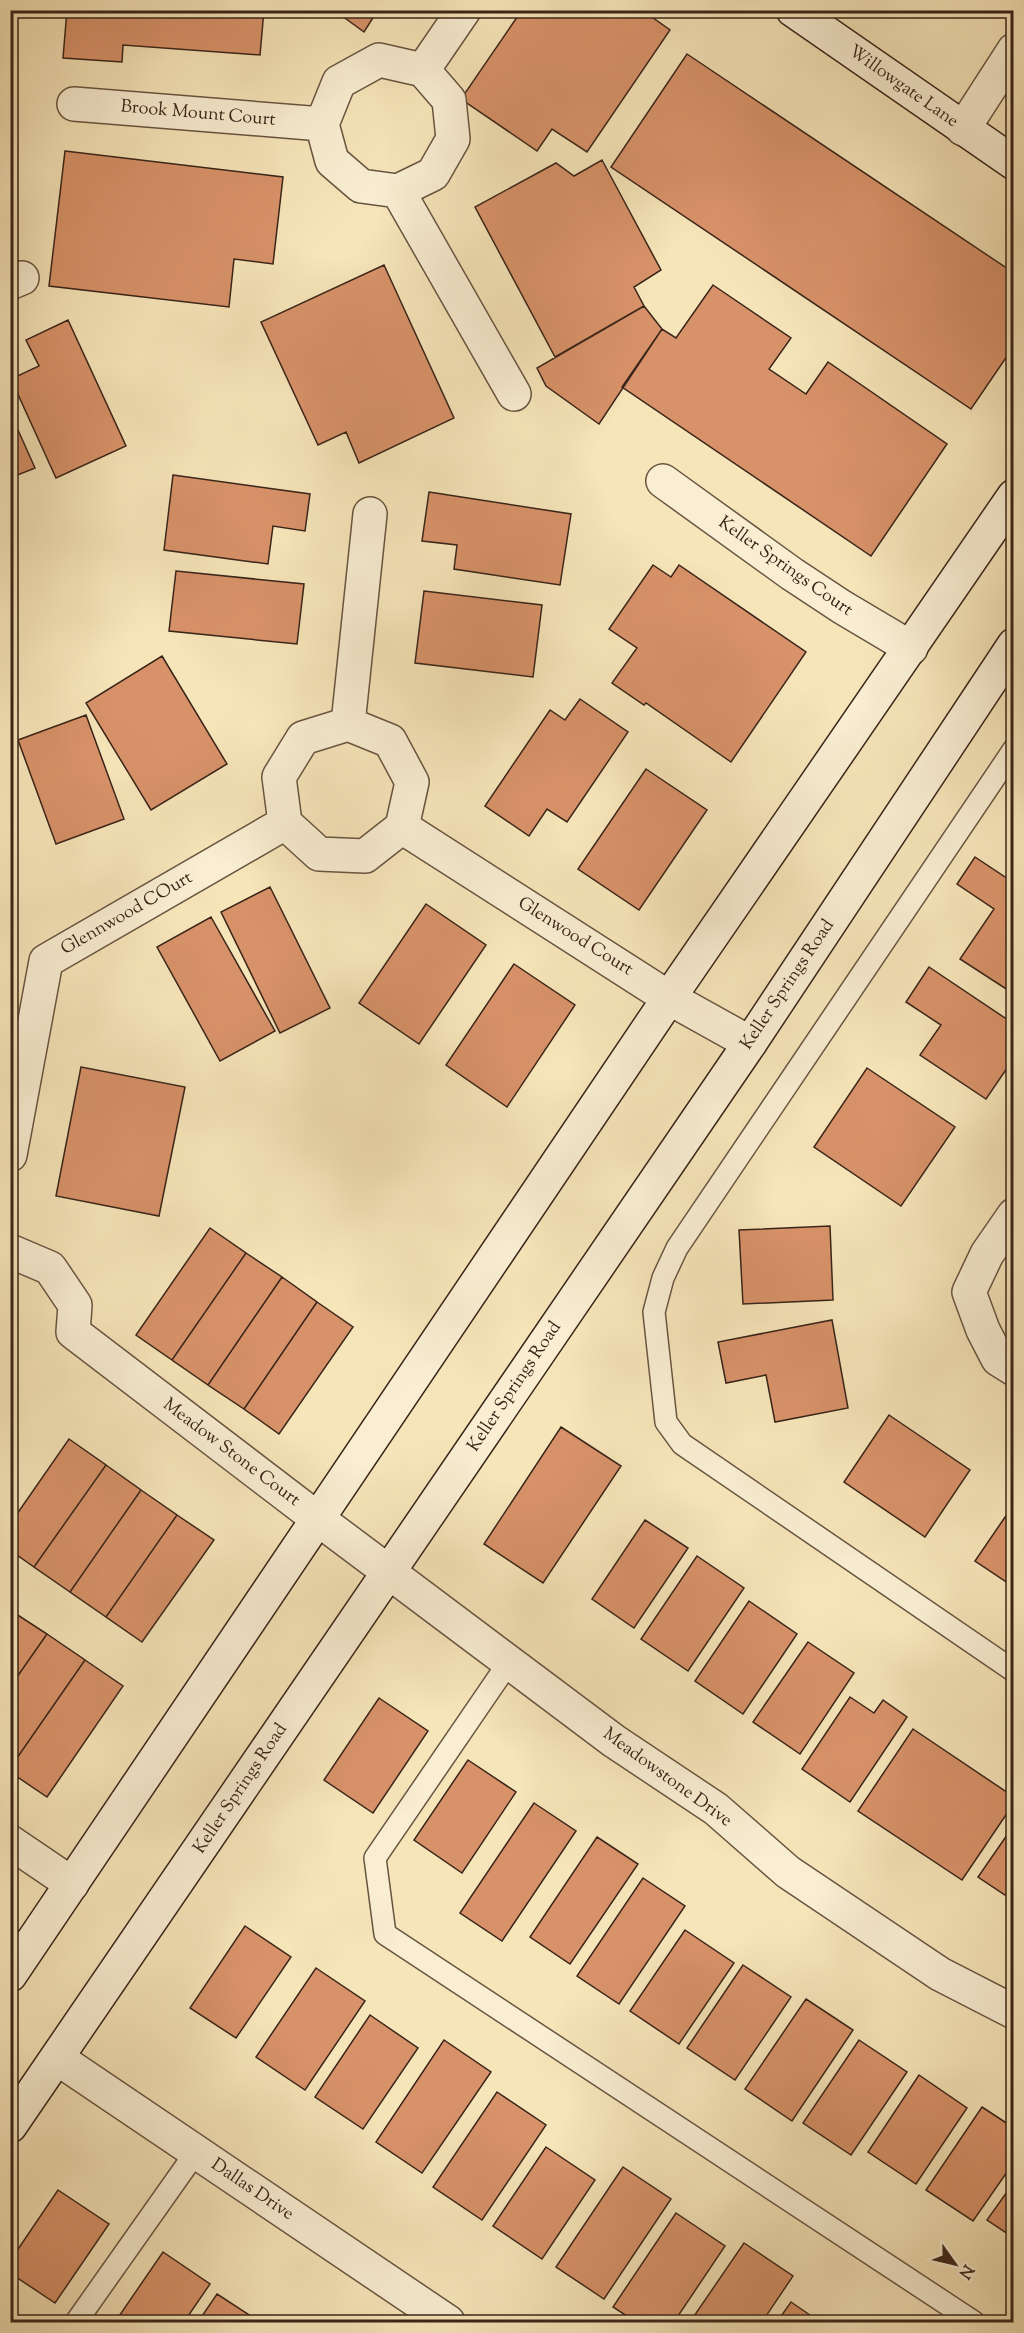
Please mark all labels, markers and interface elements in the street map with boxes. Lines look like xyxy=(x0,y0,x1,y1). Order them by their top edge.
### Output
street label: Willowgate Lane xyxy=(843,39,963,135)
street label: Brook Mount Court xyxy=(119,94,277,134)
street label: Keller Springs Court xyxy=(712,511,858,623)
street label: Glennwood COurt xyxy=(56,866,198,962)
street label: Glenwood Court xyxy=(512,891,638,983)
street label: Keller Springs Road xyxy=(735,914,841,1056)
street label: Keller Springs Road xyxy=(462,1316,568,1458)
street label: Meadow Stone Court xyxy=(157,1393,305,1513)
street label: Keller Springs Road xyxy=(188,1718,294,1860)
street label: Meadowstone Drive xyxy=(597,1722,737,1834)
street label: Dallas Drive xyxy=(205,2153,299,2227)
north arrow xyxy=(925,2234,985,2294)
text: N xyxy=(952,2259,978,2283)

